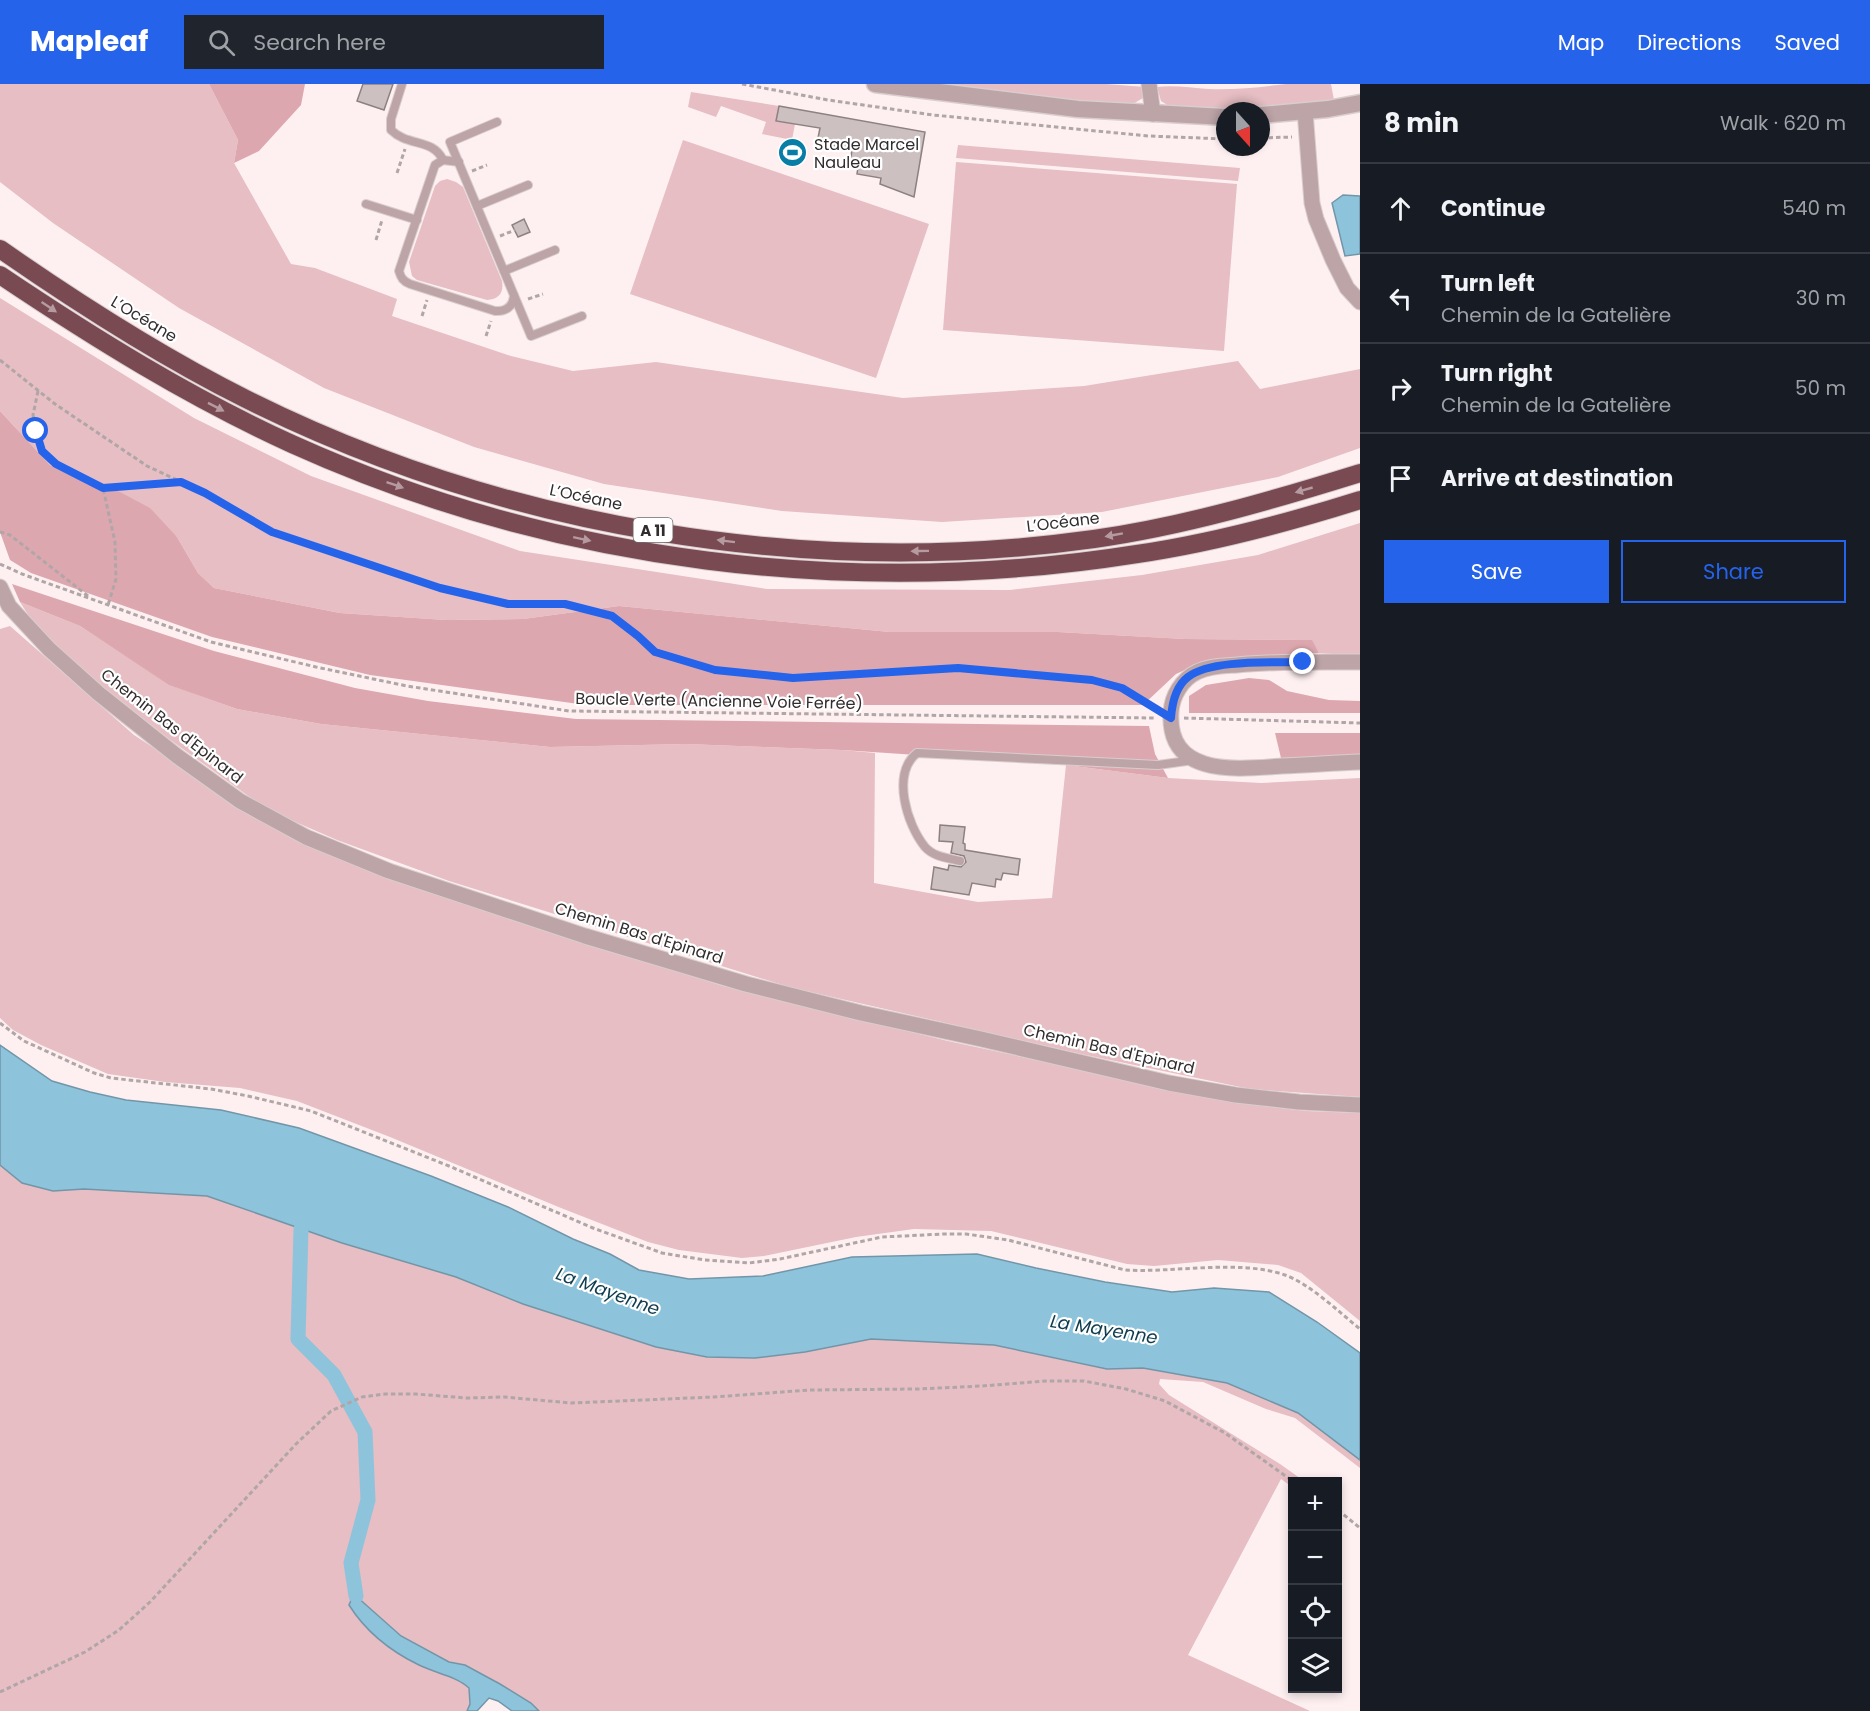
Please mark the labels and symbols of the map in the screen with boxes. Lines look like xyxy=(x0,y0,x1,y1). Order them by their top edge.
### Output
north arrow xyxy=(1216,102,1270,156)
place label: Stade Marcel Nauleau xyxy=(814,133,919,174)
sports icon: Stade Marcel Nauleau xyxy=(777,137,809,169)
street label: L’Océane xyxy=(107,290,182,348)
one-way arrow xyxy=(40,302,57,313)
one-way arrow xyxy=(208,402,225,412)
route start xyxy=(22,417,48,443)
street label: L’Océane xyxy=(548,478,624,516)
one-way arrow xyxy=(386,480,404,490)
one-way arrow xyxy=(1295,486,1313,496)
street label: L’Océane xyxy=(1025,506,1101,538)
road number: A 11 xyxy=(634,518,672,542)
one-way arrow xyxy=(1105,531,1124,540)
one-way arrow xyxy=(573,534,591,544)
one-way arrow xyxy=(716,536,735,545)
one-way arrow xyxy=(911,546,930,556)
route end xyxy=(1289,648,1315,674)
street label: Chemin Bas d'Epinard xyxy=(96,663,248,789)
street label: Boucle Verte (Ancienne Voie Ferrée) xyxy=(575,687,863,715)
street label: Chemin Bas d'Epinard xyxy=(552,896,726,970)
street label: Chemin Bas d'Epinard xyxy=(1021,1018,1197,1080)
water label: La Mayenne xyxy=(553,1261,663,1321)
water label: La Mayenne xyxy=(1048,1308,1160,1350)

